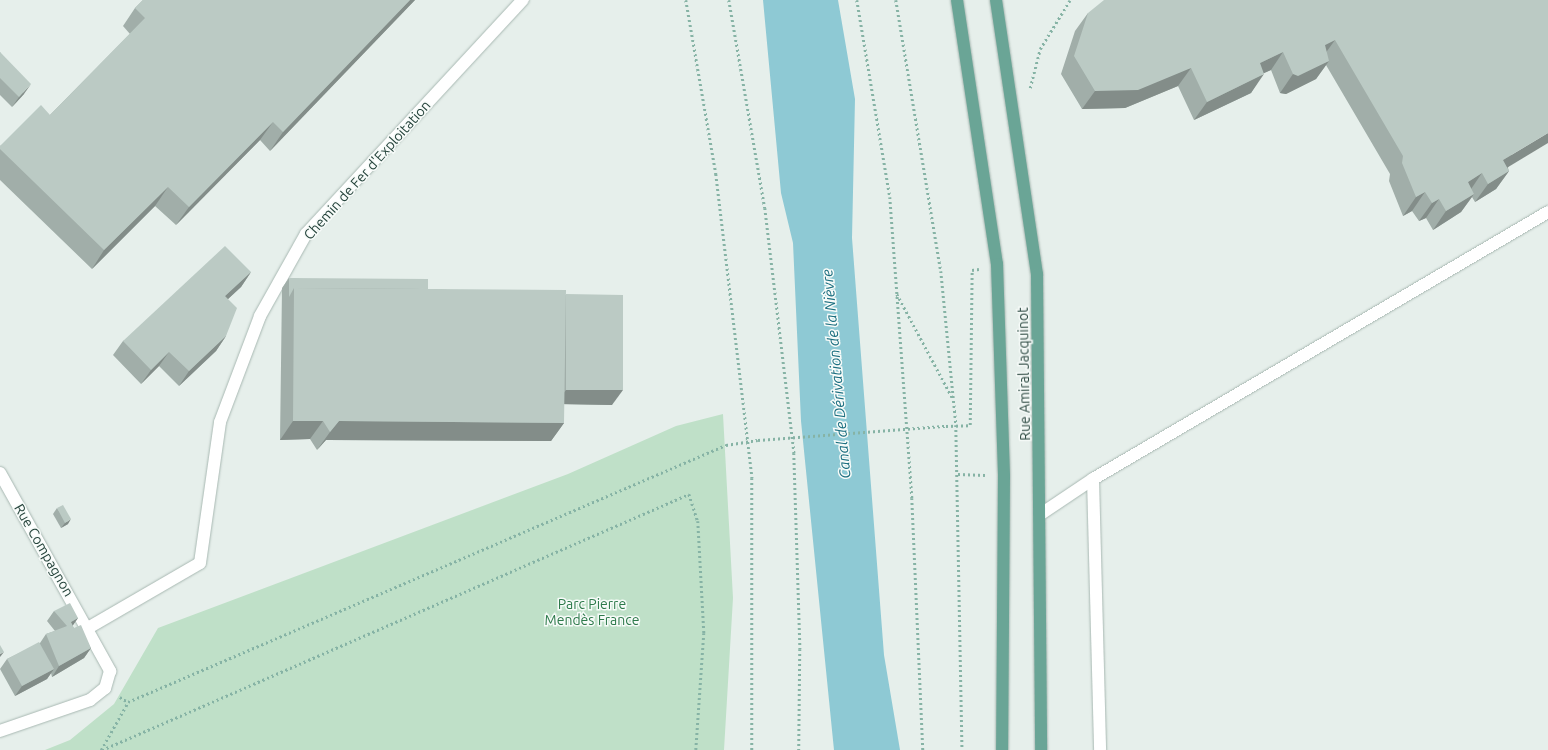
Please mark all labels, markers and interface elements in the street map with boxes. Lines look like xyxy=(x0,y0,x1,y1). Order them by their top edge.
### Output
street label: Chemin de Fer d'Exploitation xyxy=(300,97,434,243)
water label: Canal de Dérivation de la Nièvre xyxy=(818,269,854,479)
street label: Rue Amiral Jacquinot xyxy=(1014,307,1034,441)
street label: Rue Compagnon xyxy=(11,501,77,599)
park label: Parc Pierre Mendès France xyxy=(545,596,639,628)

